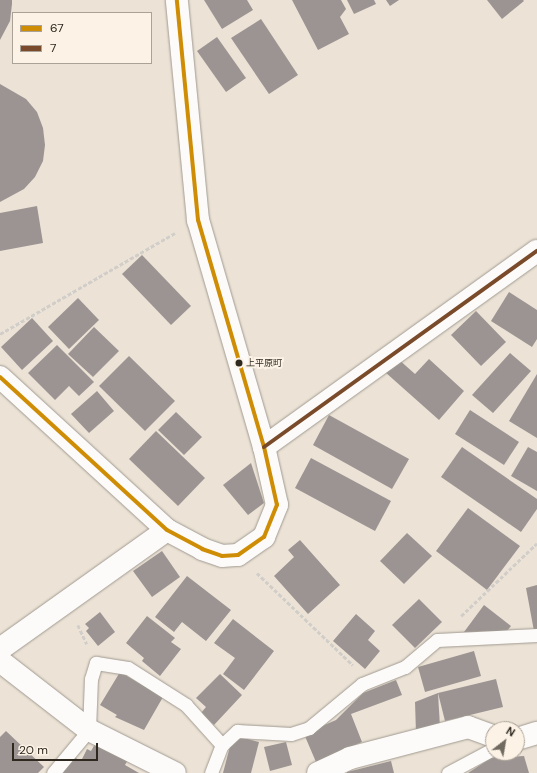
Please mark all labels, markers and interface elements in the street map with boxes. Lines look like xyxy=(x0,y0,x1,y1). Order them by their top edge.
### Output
legend xyxy=(12,12,152,64)
text: 67 xyxy=(50,20,64,36)
text: 7 xyxy=(50,40,56,56)
marker: 上平原町 xyxy=(234,358,244,368)
place label: 上平原町 xyxy=(246,358,282,368)
north arrow xyxy=(485,721,525,761)
text: N xyxy=(504,724,518,740)
scale bar xyxy=(14,735,100,761)
text: 20 m xyxy=(19,742,48,758)

